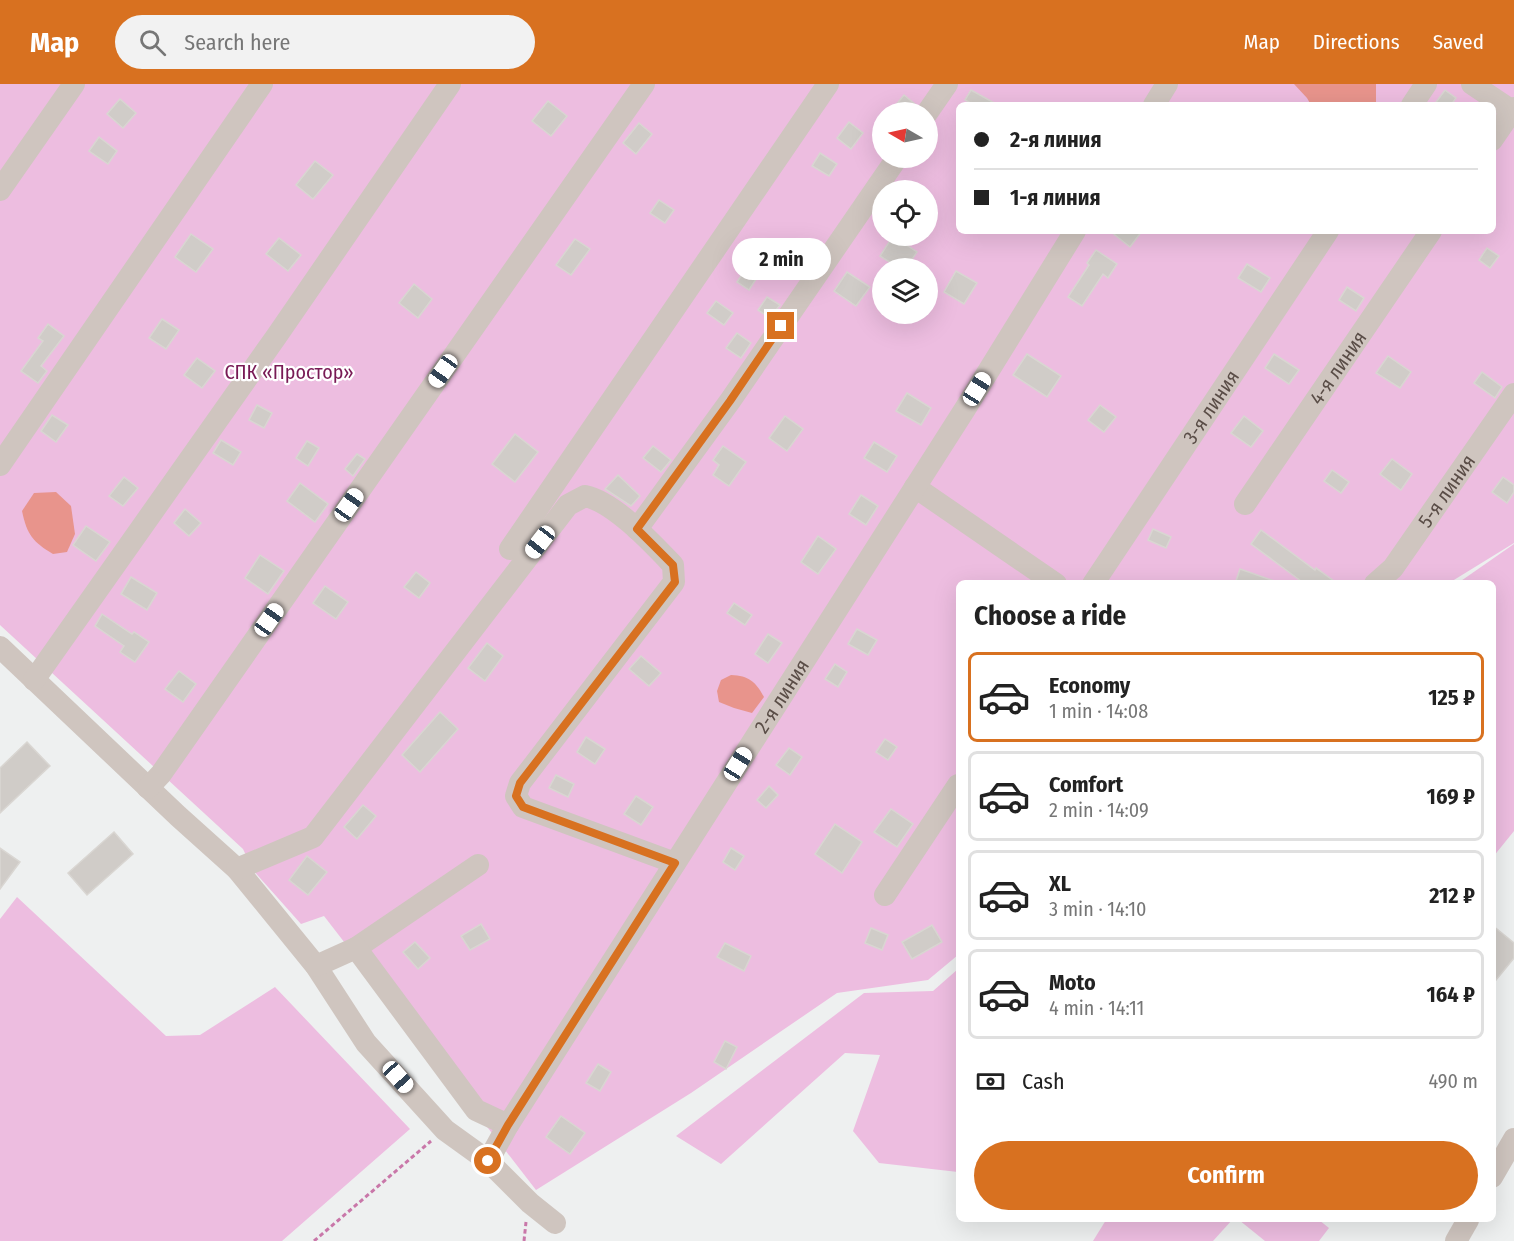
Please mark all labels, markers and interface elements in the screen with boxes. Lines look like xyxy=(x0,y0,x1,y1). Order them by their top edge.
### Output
search box xyxy=(115,15,535,69)
text: Map xyxy=(30,26,79,59)
icon: search xyxy=(136,26,169,59)
text: Search here xyxy=(184,29,290,56)
text: Map xyxy=(1243,29,1280,55)
text: Directions xyxy=(1313,29,1400,55)
text: Saved xyxy=(1433,29,1484,55)
north arrow xyxy=(872,102,938,168)
map controls xyxy=(872,102,938,324)
text: 2-я линия xyxy=(1010,126,1102,153)
button: locate xyxy=(872,180,938,246)
text: 1-я линия xyxy=(1010,184,1101,211)
callout: 2 min xyxy=(732,239,830,281)
text: 2 min xyxy=(759,247,804,271)
button: layers xyxy=(872,258,938,324)
route end xyxy=(767,312,794,339)
street label: 4-я линия xyxy=(1304,326,1371,409)
car xyxy=(425,351,461,391)
park label: СПК «Простор» xyxy=(224,360,354,384)
street label: 3-я линия xyxy=(1178,365,1244,448)
car xyxy=(960,369,994,409)
street label: 5-я линия xyxy=(1413,450,1480,532)
car xyxy=(331,485,367,525)
car xyxy=(522,522,558,562)
car xyxy=(251,600,287,640)
text: Choose a ride xyxy=(974,600,1126,632)
street label: 2-я линия xyxy=(749,655,814,738)
icon: car xyxy=(977,670,1031,724)
text: Economy xyxy=(1049,672,1130,699)
text: 125 ₽ xyxy=(1428,684,1475,711)
text: 1 min · 14:08 xyxy=(1049,699,1148,723)
car xyxy=(721,744,755,784)
icon: car xyxy=(977,769,1031,823)
text: Comfort xyxy=(1049,771,1123,798)
text: 169 ₽ xyxy=(1427,783,1475,810)
text: 2 min · 14:09 xyxy=(1049,798,1149,822)
icon: car xyxy=(977,868,1031,922)
text: XL xyxy=(1049,870,1071,897)
text: 212 ₽ xyxy=(1429,882,1475,909)
text: 3 min · 14:10 xyxy=(1049,897,1146,921)
icon: car xyxy=(977,967,1031,1021)
text: Moto xyxy=(1049,969,1096,996)
text: 164 ₽ xyxy=(1426,981,1475,1008)
text: 4 min · 14:11 xyxy=(1049,996,1144,1020)
car xyxy=(379,1058,417,1096)
icon: cash xyxy=(974,1065,1007,1098)
text: Cash xyxy=(1022,1068,1065,1095)
text: 490 m xyxy=(1428,1069,1478,1093)
button: Confirm xyxy=(974,1141,1478,1210)
route start xyxy=(474,1147,501,1174)

